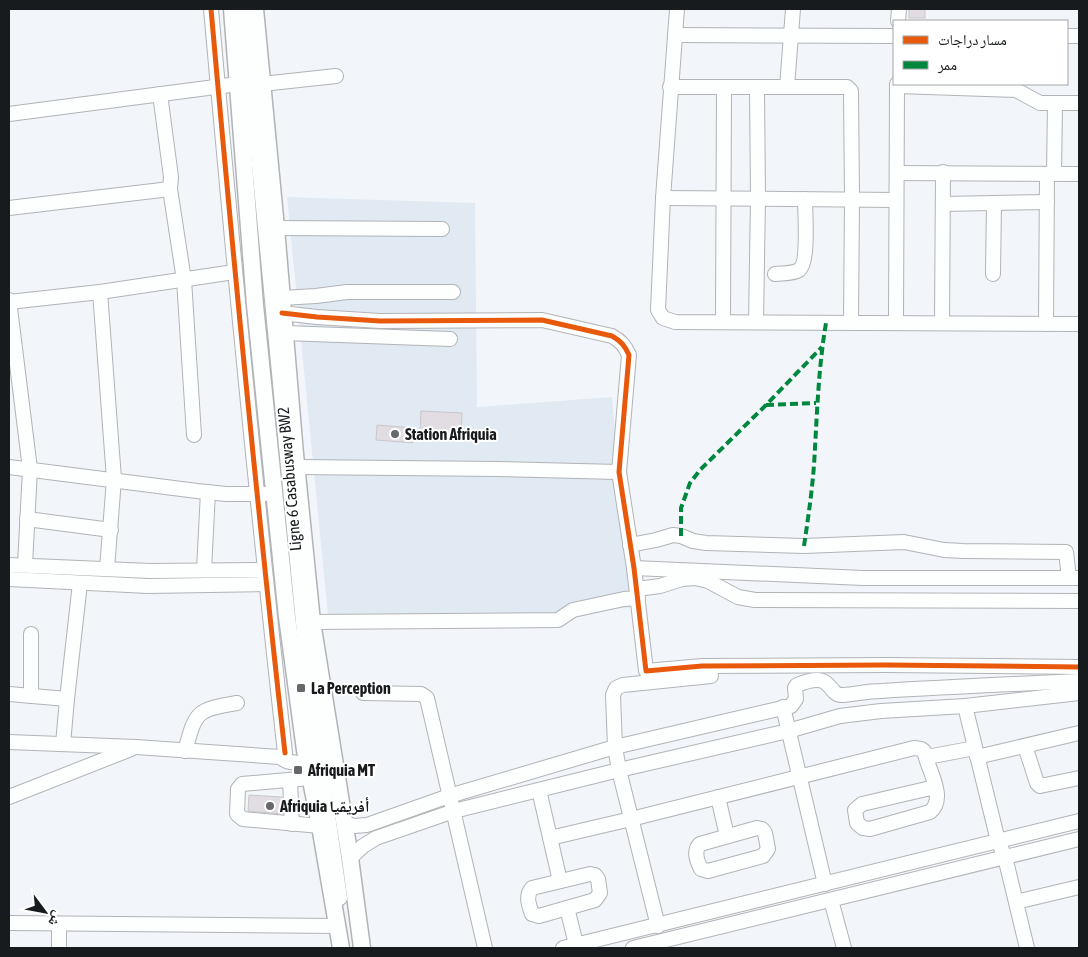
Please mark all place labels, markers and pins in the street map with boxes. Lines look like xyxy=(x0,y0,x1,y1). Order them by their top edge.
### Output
place label: Station Afriquia xyxy=(405,425,497,443)
marker: Station Afriquia xyxy=(389,428,401,440)
place label: La Perception xyxy=(311,679,391,697)
marker: La Perception xyxy=(295,682,307,694)
place label: Afriquia MT xyxy=(307,761,376,779)
marker: Afriquia MT xyxy=(292,764,304,776)
place label: Afriquia أفريقيا xyxy=(279,797,369,815)
marker: Afriquia أفريقيا xyxy=(264,800,276,812)

